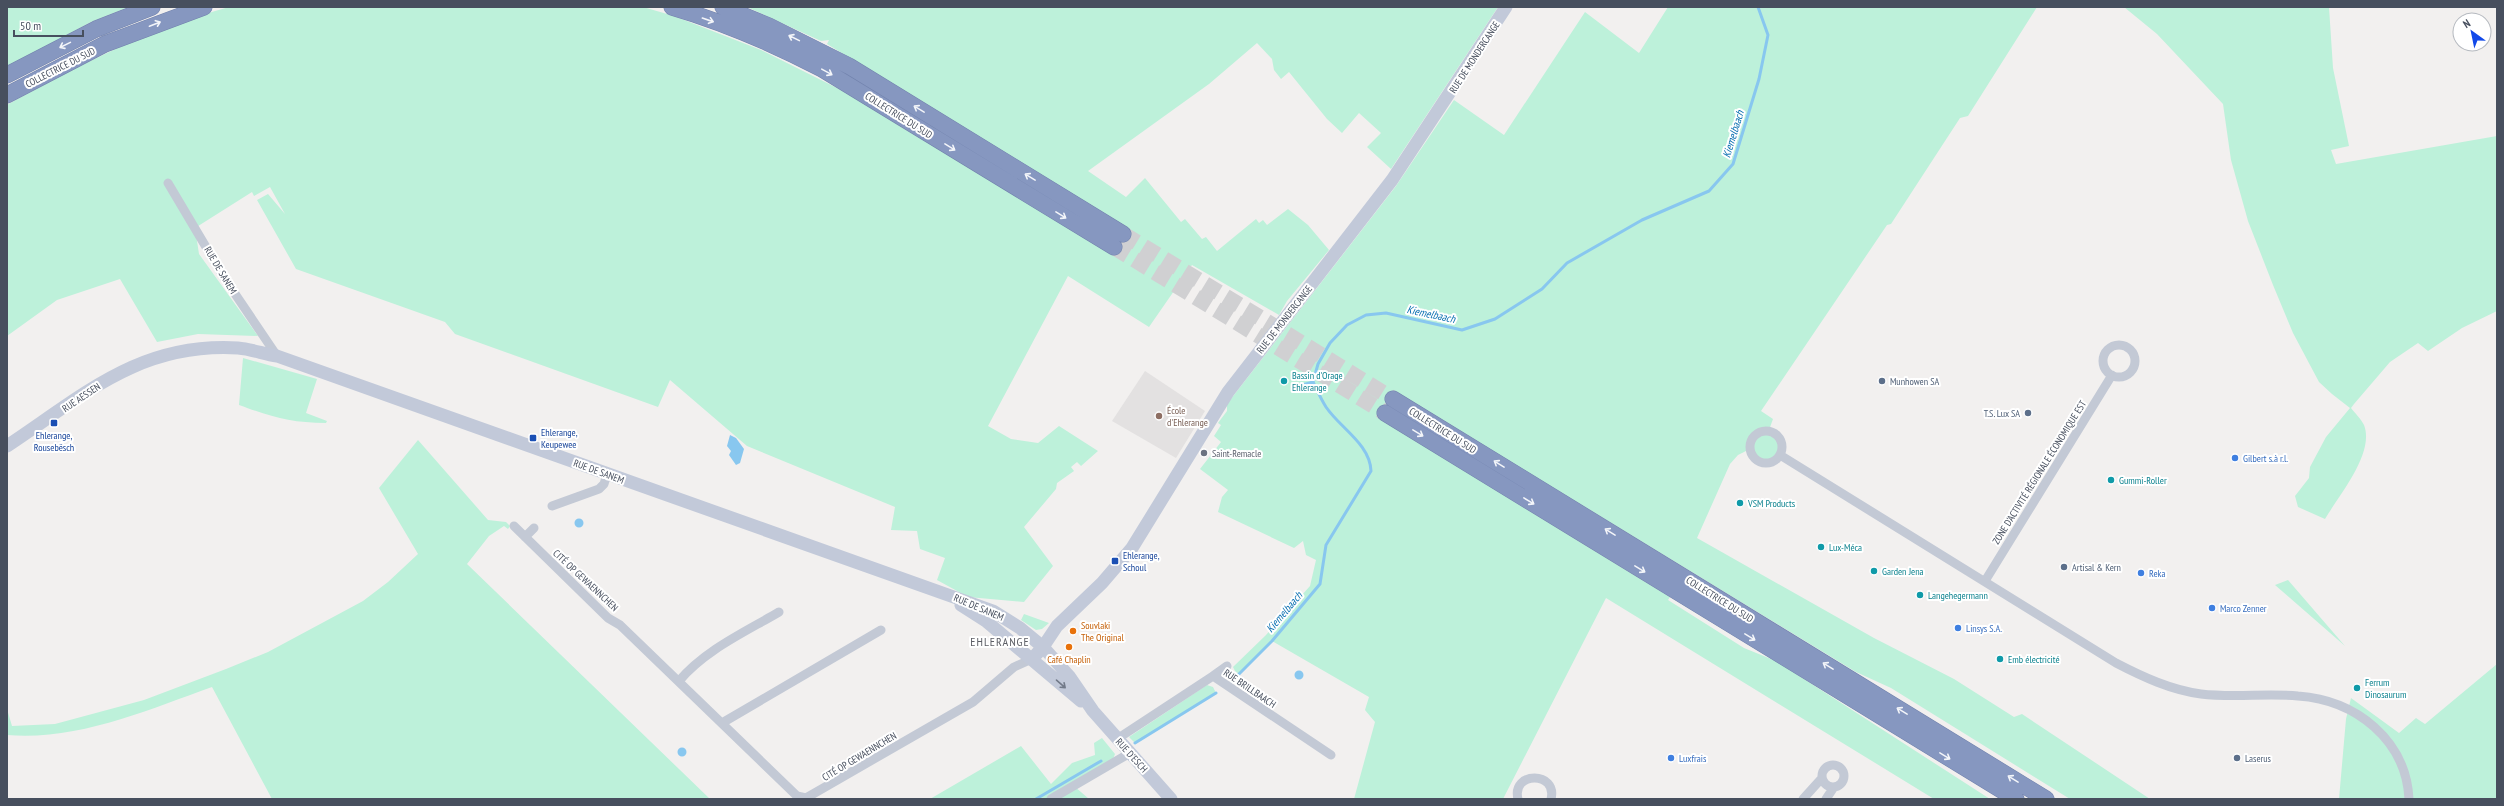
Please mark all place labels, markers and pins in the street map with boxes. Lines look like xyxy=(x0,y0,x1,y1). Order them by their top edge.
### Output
place label: Bassin d'Orage Ehlerange xyxy=(1292,369,1343,394)
place label: Munhowen SA xyxy=(1890,375,1939,388)
marker: Bassin d'Orage Ehlerange xyxy=(1279,376,1289,386)
marker: Munhowen SA xyxy=(1877,376,1887,386)
place label: École d'Ehlerange xyxy=(1167,404,1208,429)
place label: T.S. Lux SA xyxy=(1984,407,2020,420)
marker: T.S. Lux SA xyxy=(2023,408,2033,418)
marker: École d'Ehlerange xyxy=(1154,411,1164,421)
marker: Ehlerange, Rousebësch xyxy=(49,418,59,428)
place label: Ehlerange, Keupewee xyxy=(541,426,578,451)
place label: Ehlerange, Rousebësch xyxy=(34,429,74,454)
marker: Ehlerange, Keupewee xyxy=(528,433,538,443)
place label: Saint-Remacle xyxy=(1212,447,1261,460)
marker: Saint-Remacle xyxy=(1199,448,1209,458)
place label: Gilbert s.à r.l. xyxy=(2243,452,2288,465)
marker: Gilbert s.à r.l. xyxy=(2230,453,2240,463)
place label: Gummi-Roller xyxy=(2119,474,2167,487)
marker: Gummi-Roller xyxy=(2106,475,2116,485)
place label: VSM Products xyxy=(1747,497,1796,510)
marker: VSM Products xyxy=(1735,498,1745,508)
place label: Lux-Méca xyxy=(1829,541,1862,554)
marker: Lux-Méca xyxy=(1816,542,1826,552)
place label: Ehlerange, Schoul xyxy=(1123,549,1160,574)
marker: Ehlerange, Schoul xyxy=(1110,556,1120,566)
place label: Artisal & Kern xyxy=(2072,561,2121,574)
marker: Artisal & Kern xyxy=(2059,562,2069,572)
place label: Garden Jena xyxy=(1882,565,1924,578)
marker: Garden Jena xyxy=(1869,566,1879,576)
place label: Reka xyxy=(2149,567,2165,580)
marker: Reka xyxy=(2136,568,2146,578)
place label: Langehegermann xyxy=(1928,589,1988,602)
marker: Langehegermann xyxy=(1915,590,1925,600)
place label: Marco Zenner xyxy=(2220,602,2267,615)
marker: Marco Zenner xyxy=(2207,603,2217,613)
place label: Souvlaki The Original xyxy=(1081,619,1124,644)
place label: Linsys S.A. xyxy=(1966,622,2002,635)
marker: Linsys S.A. xyxy=(1953,623,1963,633)
marker: Souvlaki The Original xyxy=(1068,626,1078,636)
marker: Café Chaplin xyxy=(1064,642,1074,652)
place label: Café Chaplin xyxy=(1047,653,1091,666)
place label: Emb électricité xyxy=(2008,653,2060,666)
marker: Emb électricité xyxy=(1995,654,2005,664)
place label: Ferrum Dinosaurum xyxy=(2365,676,2406,701)
marker: Ferrum Dinosaurum xyxy=(2352,683,2362,693)
place label: Luxfrais xyxy=(1679,752,1707,765)
place label: Laserus xyxy=(2245,752,2272,765)
marker: Luxfrais xyxy=(1666,753,1676,763)
marker: Laserus xyxy=(2232,753,2242,763)

